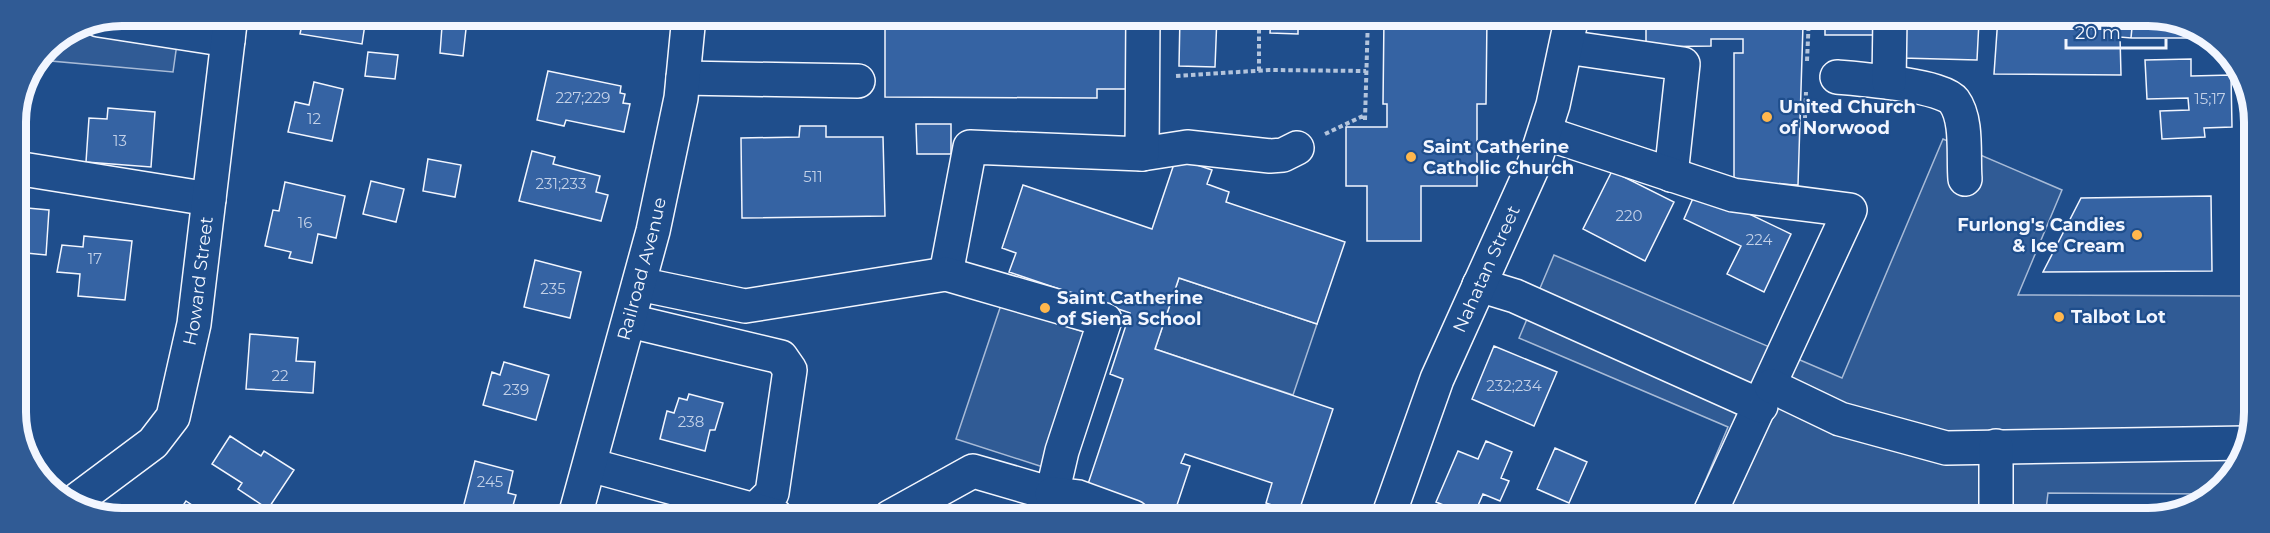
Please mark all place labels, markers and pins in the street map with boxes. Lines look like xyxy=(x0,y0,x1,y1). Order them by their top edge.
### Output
place label: United Church of Norwood xyxy=(1779,96,1916,139)
marker: United Church of Norwood xyxy=(1760,110,1774,124)
place label: Saint Catherine Catholic Church xyxy=(1423,136,1574,179)
marker: Saint Catherine Catholic Church xyxy=(1404,150,1418,164)
place label: Furlong's Candies & Ice Cream xyxy=(1957,214,2125,257)
marker: Furlong's Candies & Ice Cream xyxy=(2130,228,2144,242)
place label: Saint Catherine of Siena School xyxy=(1057,287,1203,330)
marker: Saint Catherine of Siena School xyxy=(1038,301,1052,315)
place label: Talbot Lot xyxy=(2071,306,2166,328)
marker: Talbot Lot xyxy=(2052,310,2066,324)

